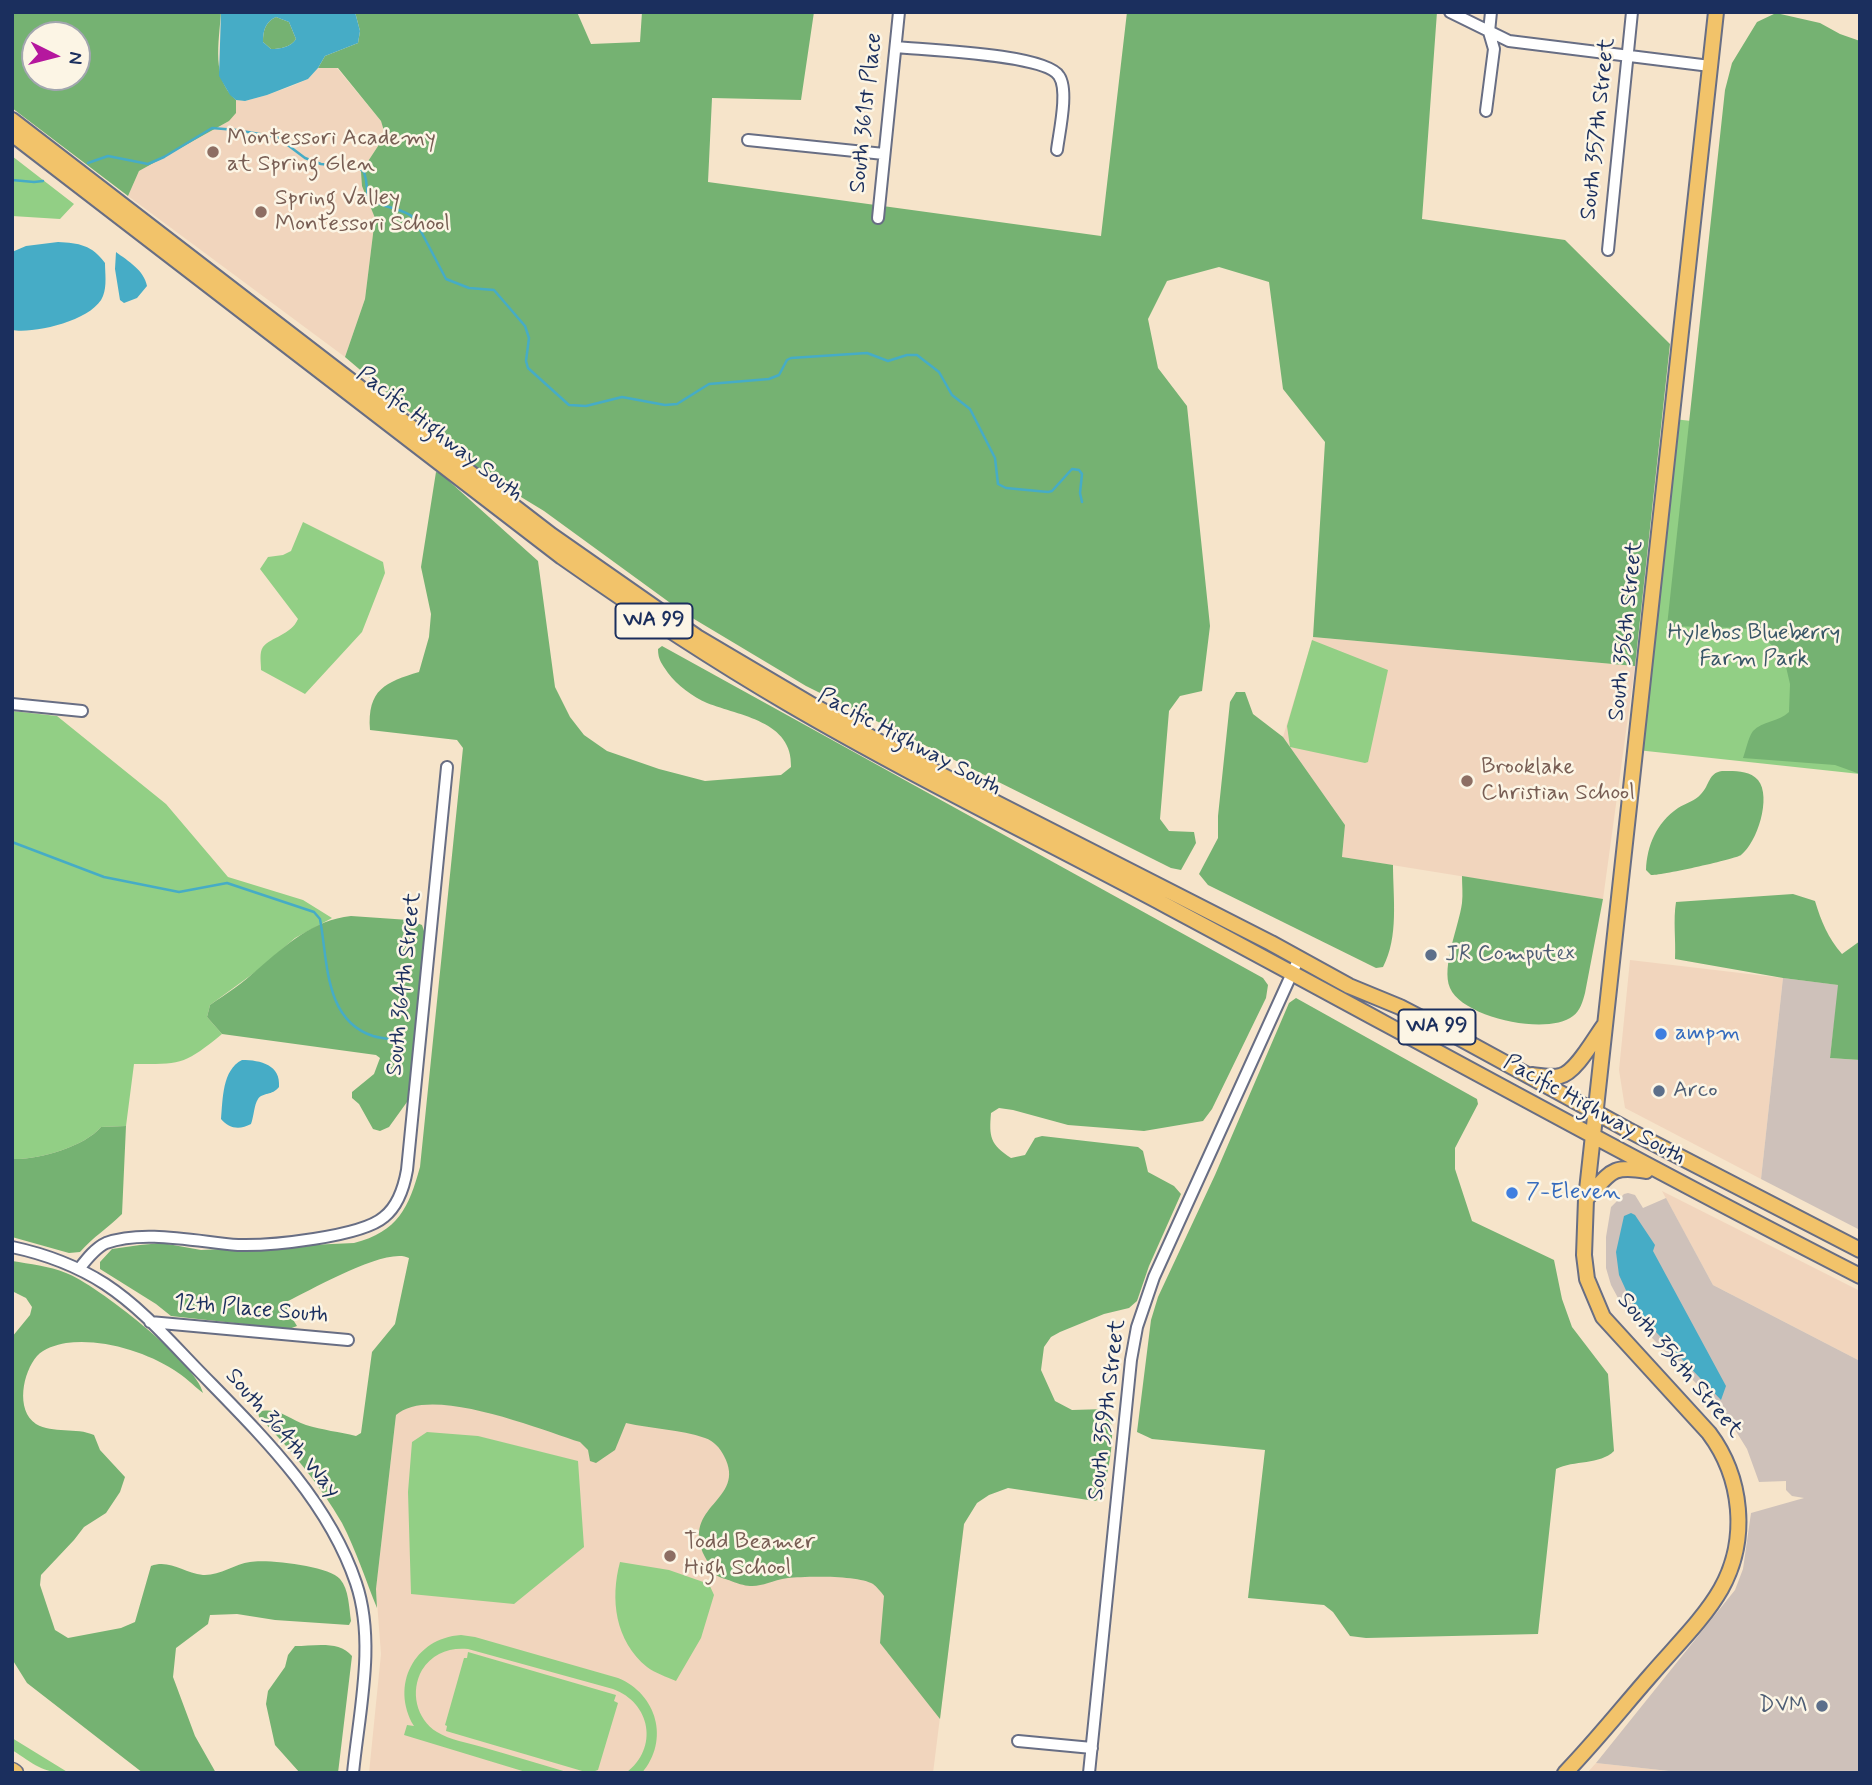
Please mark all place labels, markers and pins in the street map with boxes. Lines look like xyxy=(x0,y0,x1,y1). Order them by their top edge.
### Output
place label: Montessori Academy at Spring Glen xyxy=(227,125,436,179)
marker: Montessori Academy at Spring Glen xyxy=(205,144,221,160)
place label: Spring Valley Montessori School xyxy=(275,185,450,239)
marker: Spring Valley Montessori School xyxy=(253,204,269,220)
place label: Brooklake Christian School xyxy=(1481,754,1635,808)
marker: Brooklake Christian School xyxy=(1459,773,1475,789)
place label: JR Computex xyxy=(1445,941,1575,969)
marker: JR Computex xyxy=(1423,947,1439,963)
place label: ampm xyxy=(1675,1020,1740,1048)
marker: ampm xyxy=(1653,1026,1669,1042)
place label: Arco xyxy=(1673,1077,1718,1105)
marker: Arco xyxy=(1651,1083,1667,1099)
place label: 7-Eleven xyxy=(1526,1179,1621,1207)
marker: 7-Eleven xyxy=(1504,1185,1520,1201)
place label: Todd Beamer High School xyxy=(684,1529,815,1583)
marker: Todd Beamer High School xyxy=(662,1548,678,1564)
place label: DVM xyxy=(1759,1692,1808,1720)
marker: DVM xyxy=(1814,1698,1830,1714)

